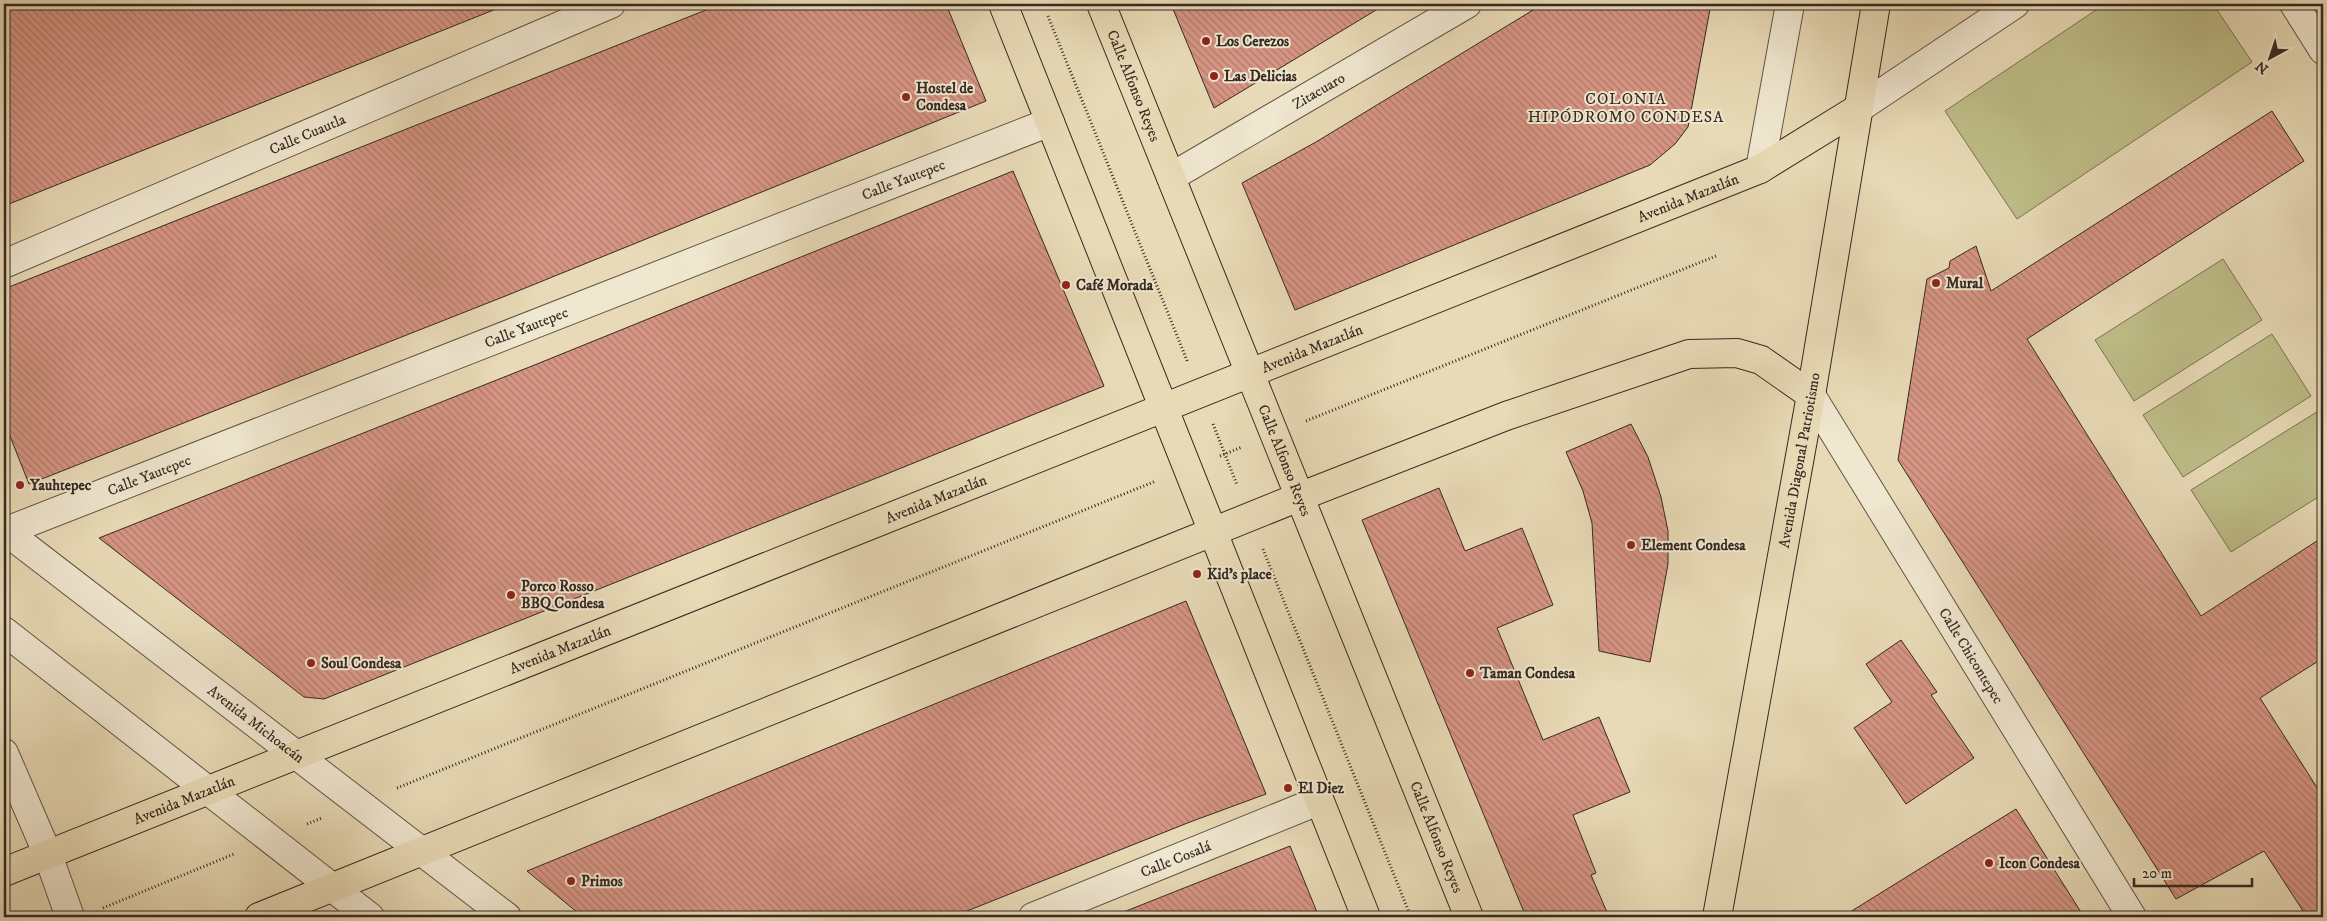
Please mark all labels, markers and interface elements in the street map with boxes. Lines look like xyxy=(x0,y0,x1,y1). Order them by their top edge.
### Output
street label: Calle Alfonso Reyes xyxy=(1103,27,1165,144)
place label: Los Cerezos xyxy=(1216,32,1289,51)
north arrow xyxy=(2244,32,2294,82)
marker: Los Cerezos xyxy=(1200,35,1212,47)
text: N xyxy=(2252,56,2272,78)
place label: Las Delicias xyxy=(1224,67,1297,86)
street label: Zitacuaro xyxy=(1289,68,1348,113)
marker: Las Delicias xyxy=(1208,70,1220,82)
place label: Hostel de Condesa xyxy=(916,79,974,115)
district label: COLONIA HIPÓDROMO CONDESA xyxy=(1528,89,1724,127)
marker: Hostel de Condesa xyxy=(900,91,912,103)
street label: Calle Cuautla xyxy=(266,109,349,159)
street label: Calle Yautepec xyxy=(859,154,948,204)
street label: Avenida Mazatlán xyxy=(1635,169,1742,227)
place label: Mural xyxy=(1946,274,1984,293)
place label: Café Morada xyxy=(1076,276,1154,295)
marker: Mural xyxy=(1930,277,1942,289)
marker: Café Morada xyxy=(1060,279,1072,291)
street label: Calle Yautepec xyxy=(482,302,571,352)
street label: Avenida Mazatlán xyxy=(1259,319,1366,377)
street label: Avenida Diagonal Patriotismo xyxy=(1774,371,1824,550)
street label: Calle Alfonso Reyes xyxy=(1254,402,1316,519)
street label: Calle Yautepec xyxy=(105,450,194,500)
street label: Avenida Mazatlán xyxy=(883,470,990,528)
place label: Yauhtepec xyxy=(29,476,92,495)
marker: Yauhtepec xyxy=(14,479,26,491)
place label: Element Condesa xyxy=(1641,536,1746,555)
marker: Element Condesa xyxy=(1625,539,1637,551)
place label: Kid’s place xyxy=(1207,565,1273,584)
marker: Kid’s place xyxy=(1191,568,1203,580)
place label: Porco Rosso BBQ Condesa xyxy=(521,577,605,613)
marker: Porco Rosso BBQ Condesa xyxy=(505,589,517,601)
street label: Calle Chicontepec xyxy=(1935,604,2008,708)
street label: Avenida Mazatlán xyxy=(507,621,614,678)
place label: Soul Condesa xyxy=(321,654,402,673)
marker: Soul Condesa xyxy=(305,657,317,669)
place label: Taman Condesa xyxy=(1479,664,1576,683)
marker: Taman Condesa xyxy=(1464,667,1476,679)
street label: Avenida Michoacán xyxy=(204,681,308,767)
street label: Avenida Mazatlán xyxy=(131,771,238,829)
street label: Calle Alfonso Reyes xyxy=(1406,778,1468,896)
place label: El Diez xyxy=(1298,779,1345,798)
marker: El Diez xyxy=(1282,782,1294,794)
street label: Calle Cosalá xyxy=(1138,836,1214,882)
place label: Icon Condesa xyxy=(1999,854,2081,873)
scale bar xyxy=(2134,856,2252,888)
marker: Icon Condesa xyxy=(1983,857,1995,869)
text: 20 m xyxy=(2142,864,2172,883)
place label: Primos xyxy=(581,872,623,891)
marker: Primos xyxy=(565,875,577,887)

